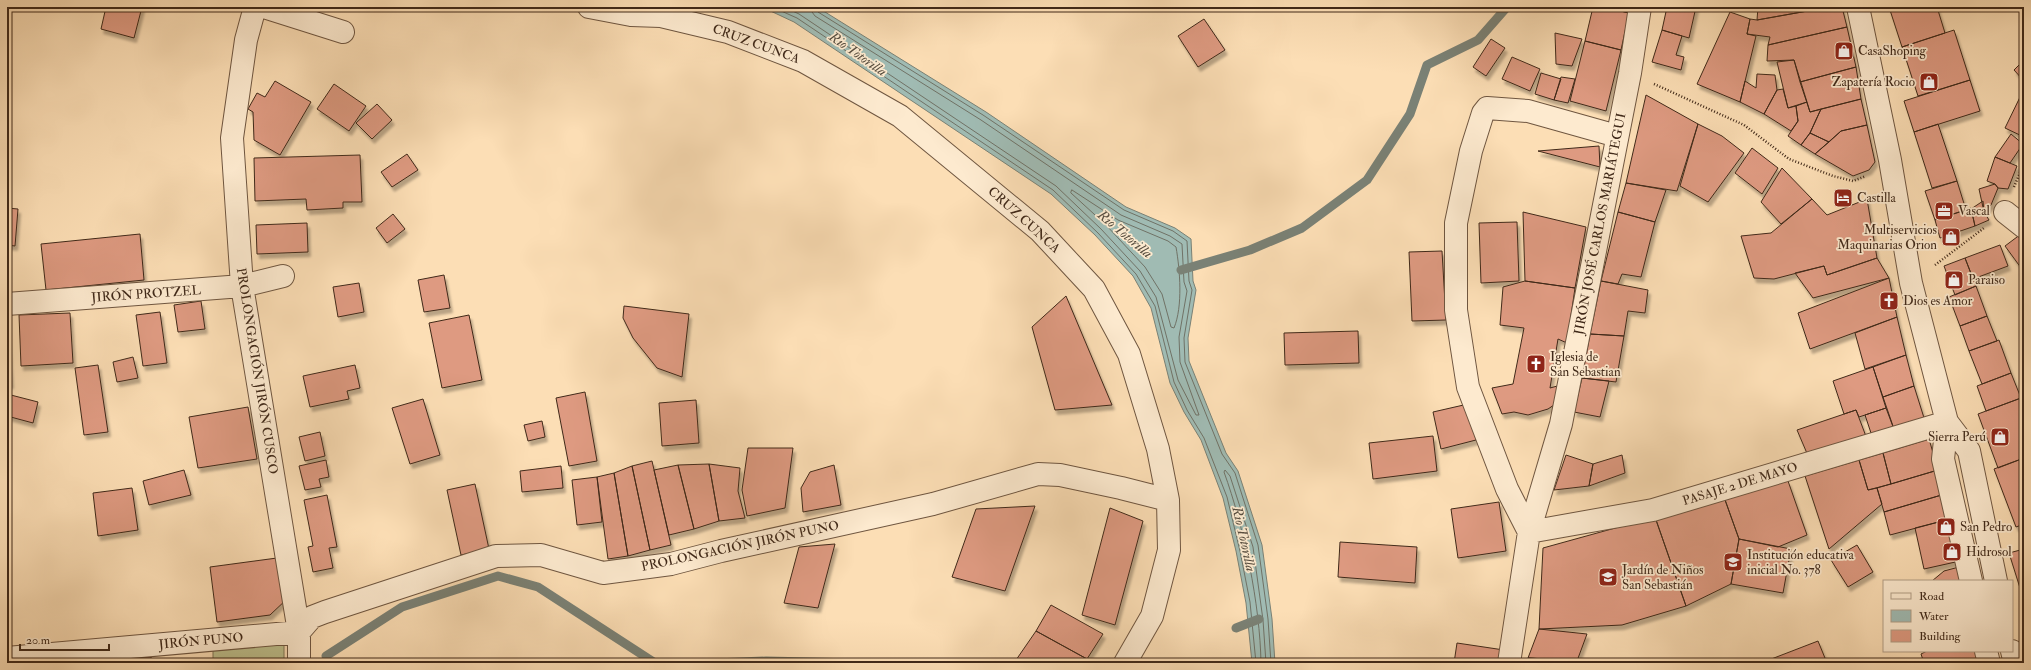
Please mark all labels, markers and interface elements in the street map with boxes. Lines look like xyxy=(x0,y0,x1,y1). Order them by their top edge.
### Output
street label: CRUZ CUNCA xyxy=(710,21,802,67)
water label: Rio Totorilla xyxy=(825,27,890,80)
shop icon: CasaShoping xyxy=(1833,40,1855,62)
place label: CasaShoping xyxy=(1858,43,1927,60)
shop icon: Zapatería Rocio xyxy=(1918,71,1940,93)
place label: Zapatería Rocio xyxy=(1832,74,1915,91)
street label: JIRÓN JOSÉ CARLOS MARIÁTEGUI xyxy=(1569,111,1629,337)
street label: CRUZ CUNCA xyxy=(985,183,1064,257)
hotel icon: Castilla xyxy=(1832,187,1854,209)
place label: Castilla xyxy=(1857,190,1897,206)
office icon: Vascal xyxy=(1933,200,1955,222)
place label: Vascal xyxy=(1958,203,1990,219)
water label: Rio Totorilla xyxy=(1093,206,1156,262)
place label: Multiservicios Maquinarias Orion xyxy=(1838,222,1938,253)
shop icon: Multiservicios Maquinarias Orion xyxy=(1940,226,1962,248)
street label: PROLONGACIÓN JIRÓN CUSCO xyxy=(233,266,282,475)
shop icon: Paraiso xyxy=(1943,269,1965,291)
place label: Paraiso xyxy=(1968,272,2005,288)
street label: JIRÓN PROTZEL xyxy=(90,281,202,306)
church icon: Dios es Amor xyxy=(1878,290,1900,312)
place label: Dios es Amor xyxy=(1903,293,1973,309)
place label: Iglesia de San Sebastian xyxy=(1550,349,1621,380)
church icon: Iglesia de San Sebastian xyxy=(1525,353,1547,375)
shop icon: Sierra Perú xyxy=(1989,426,2011,448)
place label: Sierra Perú xyxy=(1928,429,1986,445)
street label: PASAJE 2 DE MAYO xyxy=(1681,459,1799,509)
water label: Rio Totorilla xyxy=(1228,504,1260,574)
street label: PROLONGACIÓN JIRÓN PUNO xyxy=(639,516,840,575)
shop icon: San Pedro xyxy=(1935,516,1957,538)
place label: San Pedro xyxy=(1960,519,2012,535)
shop icon: Hidrosol xyxy=(1941,541,1963,563)
place label: Hidrosol xyxy=(1966,544,2012,560)
place label: Institución educativa inicial No. 378 xyxy=(1747,547,1855,578)
school or university icon: Institución educativa inicial No. 378 xyxy=(1722,551,1744,573)
place label: Jardín de Niños San Sebastián xyxy=(1621,562,1704,593)
school or university icon: Jardín de Niños San Sebastián xyxy=(1597,566,1619,588)
legend xyxy=(1883,580,2013,652)
text: Road xyxy=(1919,589,1944,604)
text: Water xyxy=(1918,609,1949,624)
scale bar xyxy=(20,626,109,652)
street label: JIRÓN PUNO xyxy=(157,628,244,653)
text: Building xyxy=(1919,629,1962,644)
text: 20 m xyxy=(26,633,51,648)

